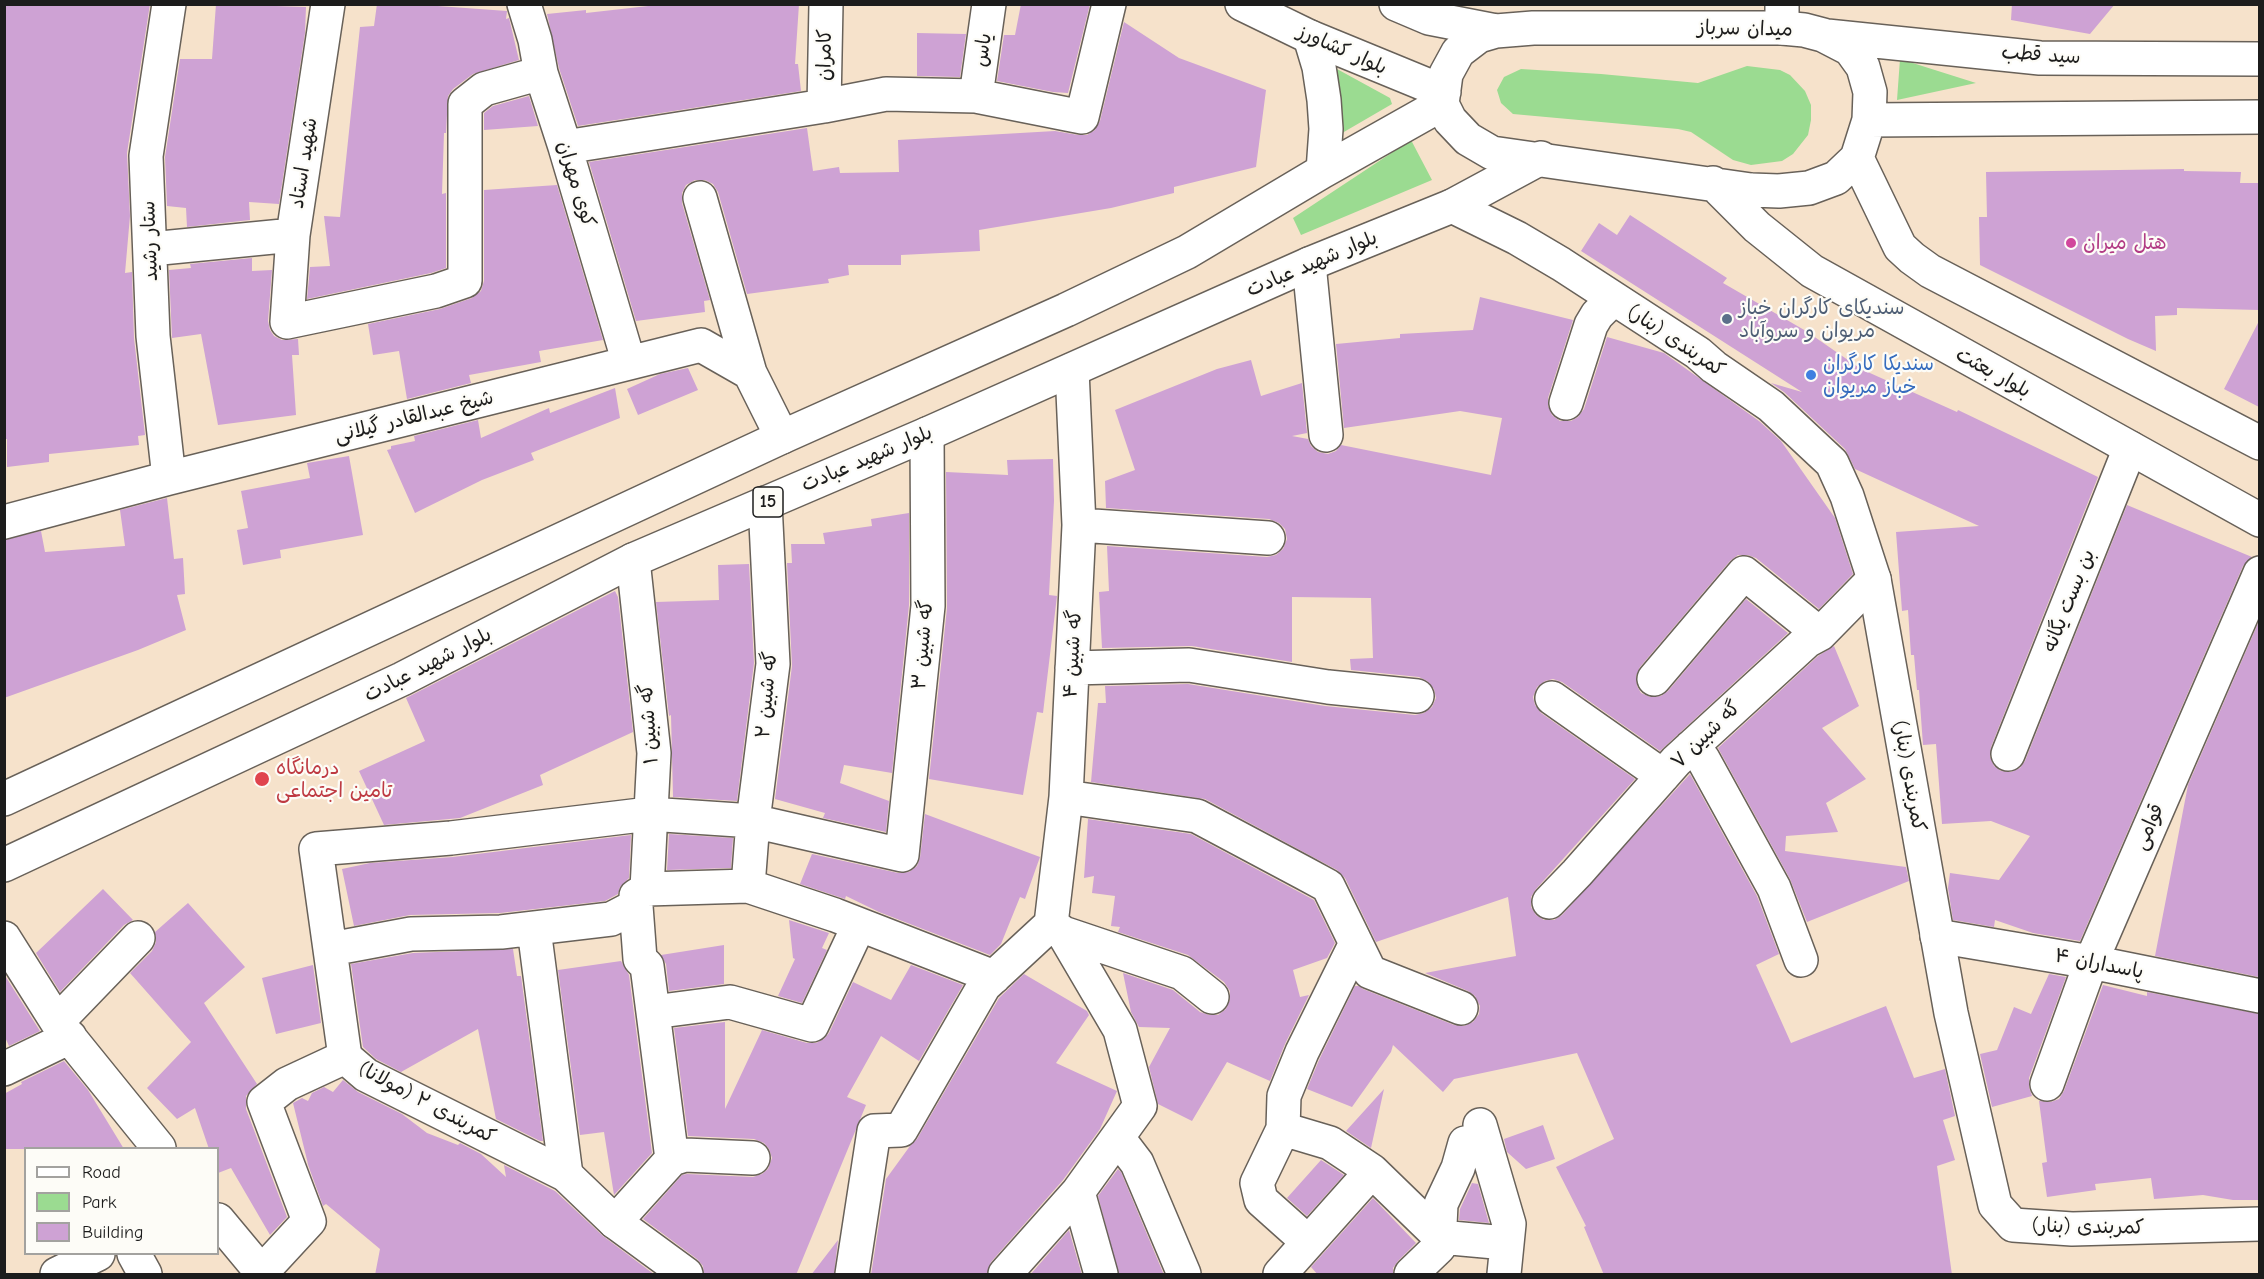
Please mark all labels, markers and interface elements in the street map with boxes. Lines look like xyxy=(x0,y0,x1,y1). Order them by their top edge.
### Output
street label: میدان سرباز xyxy=(1697,16,1793,42)
street label: بلوار کشاورز xyxy=(1294,20,1390,80)
street label: کامران xyxy=(813,29,837,81)
street label: یاس xyxy=(969,32,997,68)
street label: سید قطب xyxy=(2001,40,2081,70)
street label: شهید استاد xyxy=(285,116,323,210)
street label: کوی مهران xyxy=(552,138,600,230)
street label: ستار رشید xyxy=(137,200,163,282)
street label: بلوار شهید عبادت xyxy=(1243,226,1381,302)
place label: هتل میران xyxy=(2083,231,2167,255)
marker: هتل میران xyxy=(2064,236,2078,250)
place label: سندیکای کارگران خباز مریوان و سروآباد xyxy=(1739,296,1904,343)
street label: کمربندی (بنار) xyxy=(1623,300,1729,382)
marker: سندیکای کارگران خباز مریوان و سروآباد xyxy=(1720,312,1734,326)
street label: بلوار بعثت xyxy=(1951,343,2035,403)
place label: سندیکا کارگران خباز مریوان xyxy=(1823,352,1934,399)
marker: سندیکا کارگران خباز مریوان xyxy=(1804,368,1818,382)
street label: شیخ عبدالقادر گیلانی xyxy=(332,386,496,448)
street label: بلوار شهید عبادت xyxy=(798,421,936,497)
road number: 15 xyxy=(753,487,783,517)
street label: بن بست یگانه xyxy=(2037,546,2101,656)
street label: گه شبین ۳ xyxy=(907,599,939,691)
street label: گه شبین ۴ xyxy=(1059,609,1087,699)
street label: بلوار شهید عبادت xyxy=(360,623,496,707)
street label: گه شبین ۲ xyxy=(751,651,783,739)
street label: گه شبین ۱ xyxy=(634,683,664,765)
street label: گه شبین ۷ xyxy=(1666,696,1746,774)
street label: کمربندی (بنار) xyxy=(1887,719,1931,833)
place label: درمانگاه تامین اجتماعی xyxy=(276,756,392,803)
marker: درمانگاه تامین اجتماعی xyxy=(253,770,271,788)
street label: قوامی xyxy=(2129,800,2169,854)
street label: پاسداران ۴ xyxy=(2053,944,2145,984)
street label: کمربندی ۲ (مولانا) xyxy=(354,1057,500,1149)
legend xyxy=(24,1147,219,1255)
text: Road xyxy=(82,1162,121,1183)
text: Park xyxy=(82,1192,116,1213)
street label: کمربندی (بنار) xyxy=(2032,1214,2144,1240)
text: Building xyxy=(82,1222,144,1243)

